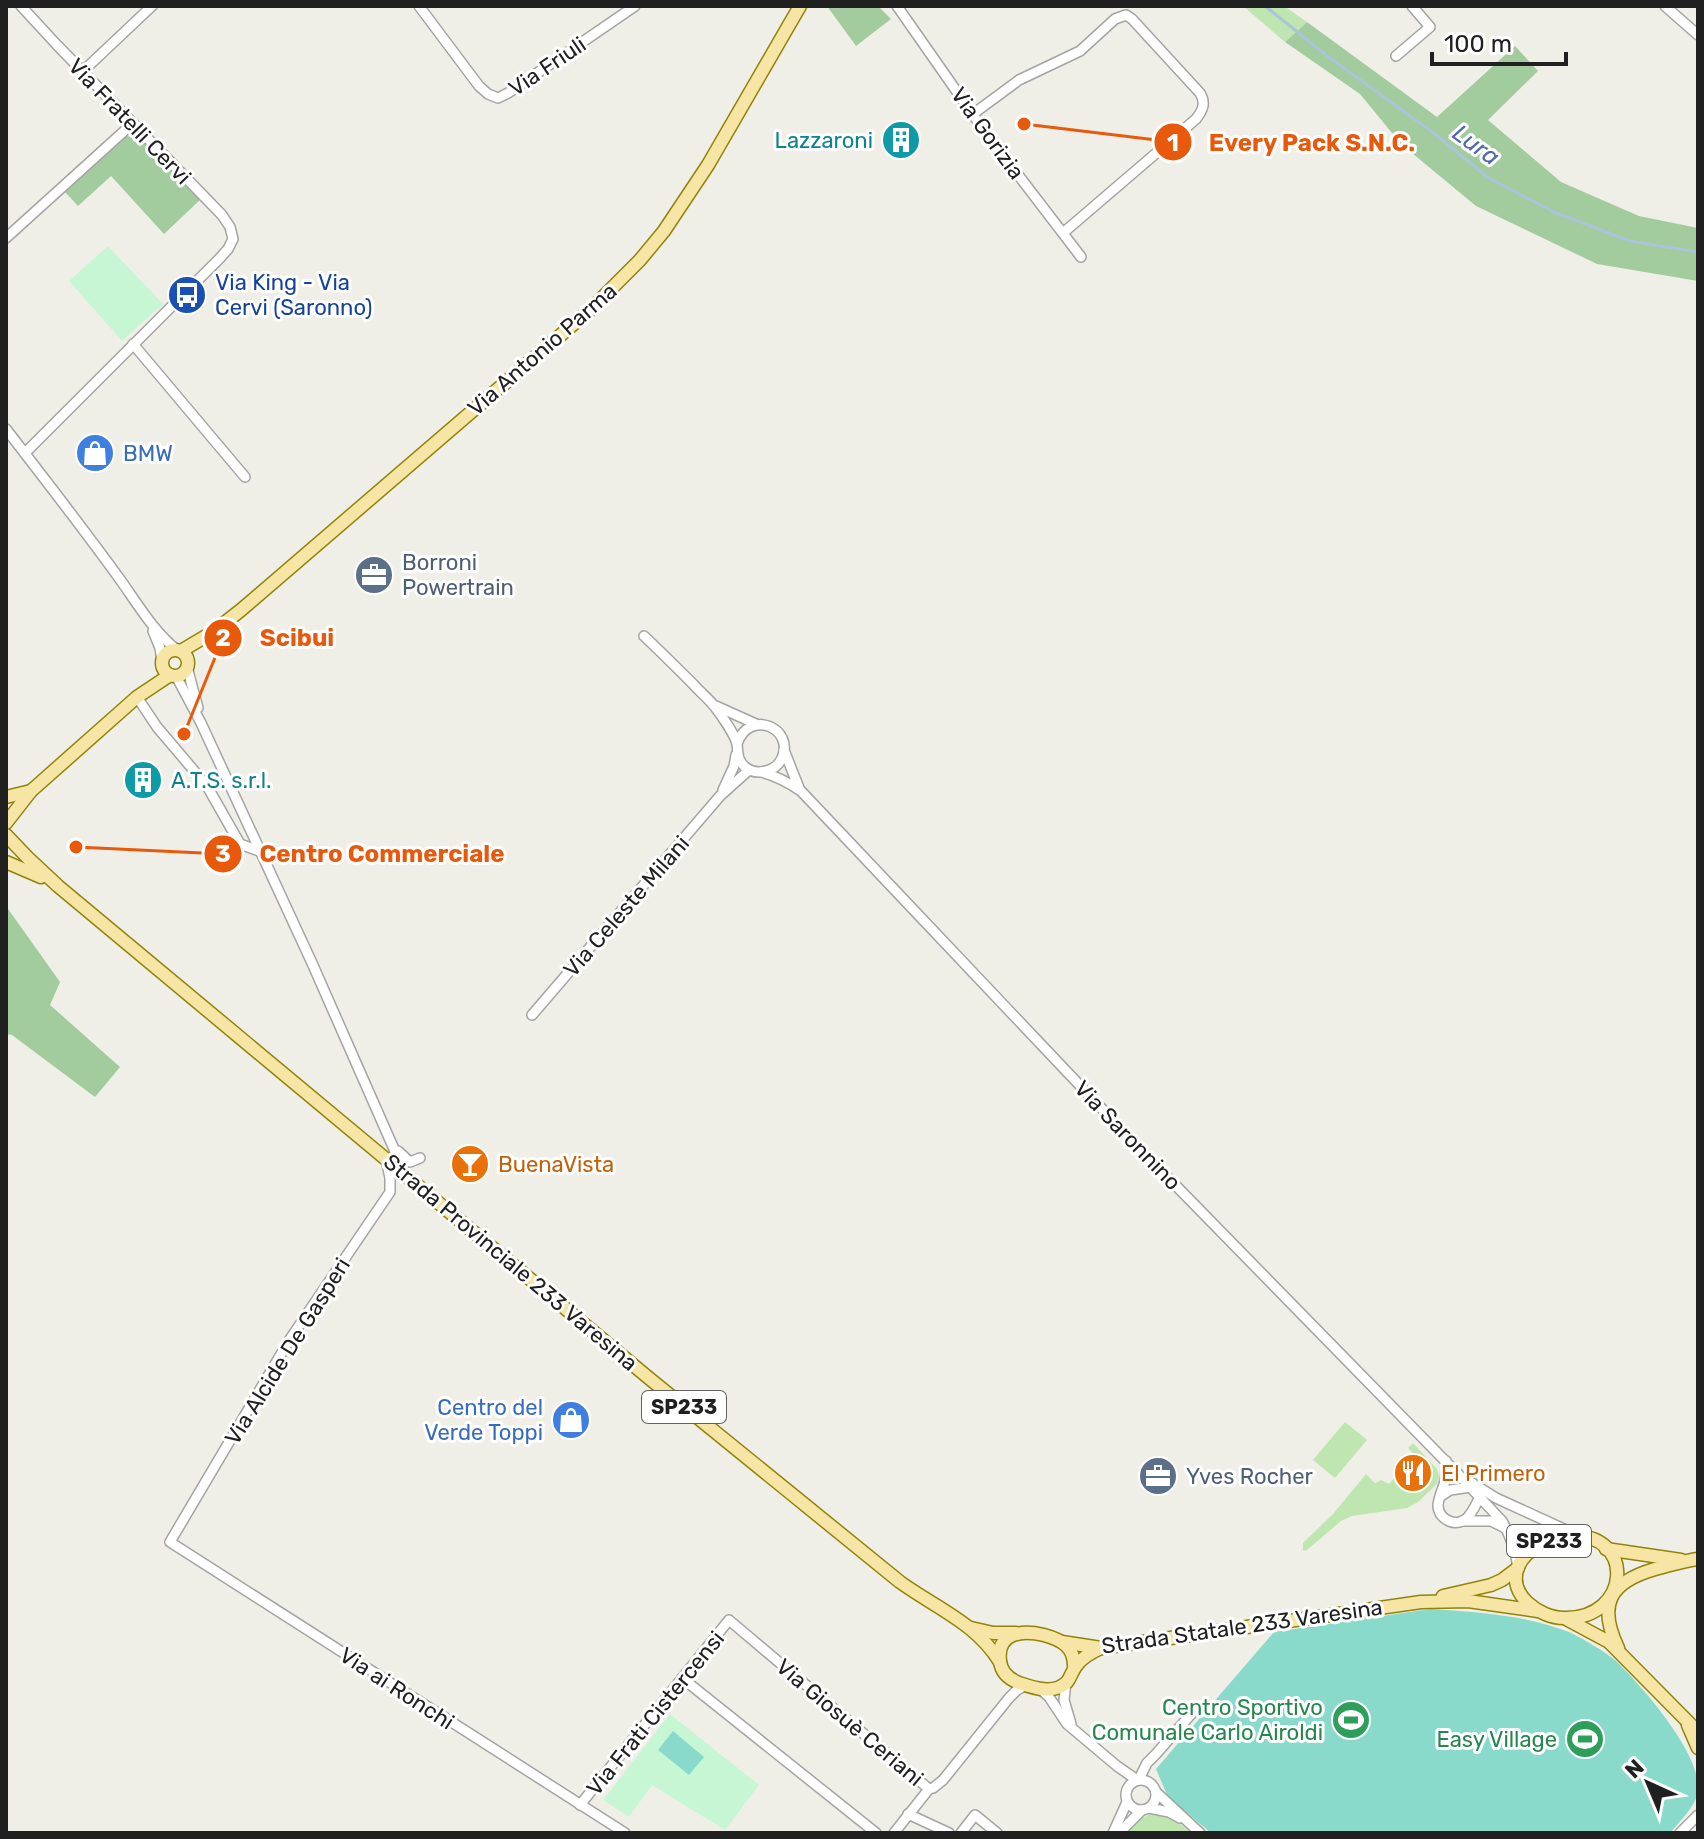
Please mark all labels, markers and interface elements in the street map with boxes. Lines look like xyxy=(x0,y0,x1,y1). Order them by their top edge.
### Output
scale bar xyxy=(1432,16,1566,66)
text: 100 m xyxy=(1444,30,1512,58)
street label: Via Friuli xyxy=(504,31,591,102)
street label: Via Fratelli Cervi xyxy=(63,53,197,190)
street label: Via Gorizia xyxy=(945,82,1030,185)
callout: Every Pack S.N.C. xyxy=(1153,118,1432,166)
building icon: Lazzaroni xyxy=(880,119,922,161)
water label: Lura xyxy=(1447,119,1505,171)
place label: Lazzaroni xyxy=(775,127,873,154)
text: 1 xyxy=(1167,129,1179,157)
text: Every Pack S.N.C. xyxy=(1209,129,1415,157)
place label: Via King - Via Cervi (Saronno) xyxy=(215,269,373,321)
bus stop icon: Via King - Via Cervi (Saronno) xyxy=(166,274,208,316)
street label: Via Antonio Parma xyxy=(462,277,622,421)
shop icon: BMW xyxy=(74,432,116,474)
place label: BMW xyxy=(123,440,173,467)
place label: Borroni Powertrain xyxy=(402,549,514,601)
office icon: Borroni Powertrain xyxy=(353,554,395,596)
callout: Scibui xyxy=(203,614,350,662)
text: 2 xyxy=(215,624,231,652)
text: Scibui xyxy=(260,624,334,652)
building icon: A.T.S. s.r.l. xyxy=(122,759,164,801)
place label: A.T.S. s.r.l. xyxy=(171,767,272,794)
callout: Centro Commerciale xyxy=(203,830,520,878)
street label: Via Celeste Milani xyxy=(558,830,695,982)
text: 3 xyxy=(215,840,231,868)
text: Centro Commerciale xyxy=(259,840,505,868)
street label: Via Saronnino xyxy=(1069,1075,1187,1196)
bar icon: BuenaVista xyxy=(449,1143,491,1185)
street label: Strada Provinciale 233 Varesina xyxy=(378,1148,643,1377)
place label: BuenaVista xyxy=(498,1151,614,1178)
street label: Via Alcide De Gasperi xyxy=(219,1253,356,1450)
road number: SP233 xyxy=(642,1391,726,1423)
place label: Centro del Verde Toppi xyxy=(424,1394,543,1446)
shop icon: Centro del Verde Toppi xyxy=(550,1399,592,1441)
restaurant icon: El Primero xyxy=(1392,1452,1434,1494)
office icon: Yves Rocher xyxy=(1137,1455,1179,1497)
place label: El Primero xyxy=(1441,1460,1546,1487)
place label: Yves Rocher xyxy=(1186,1463,1314,1490)
road number: SP233 xyxy=(1507,1525,1591,1557)
street label: Strada Statale 233 Varesina xyxy=(1100,1593,1384,1660)
street label: Via Frati Cistercensi xyxy=(581,1626,730,1801)
street label: Via ai Ronchi xyxy=(334,1641,459,1735)
street label: Via Giosuè Ceriani xyxy=(771,1653,929,1792)
place label: Centro Sportivo Comunale Carlo Airoldi xyxy=(1092,1694,1323,1746)
sports icon: Centro Sportivo Comunale Carlo Airoldi xyxy=(1330,1699,1372,1741)
sports icon: Easy Village xyxy=(1564,1718,1606,1760)
place label: Easy Village xyxy=(1436,1726,1557,1753)
north arrow xyxy=(1608,1743,1688,1823)
text: N xyxy=(1619,1754,1650,1784)

